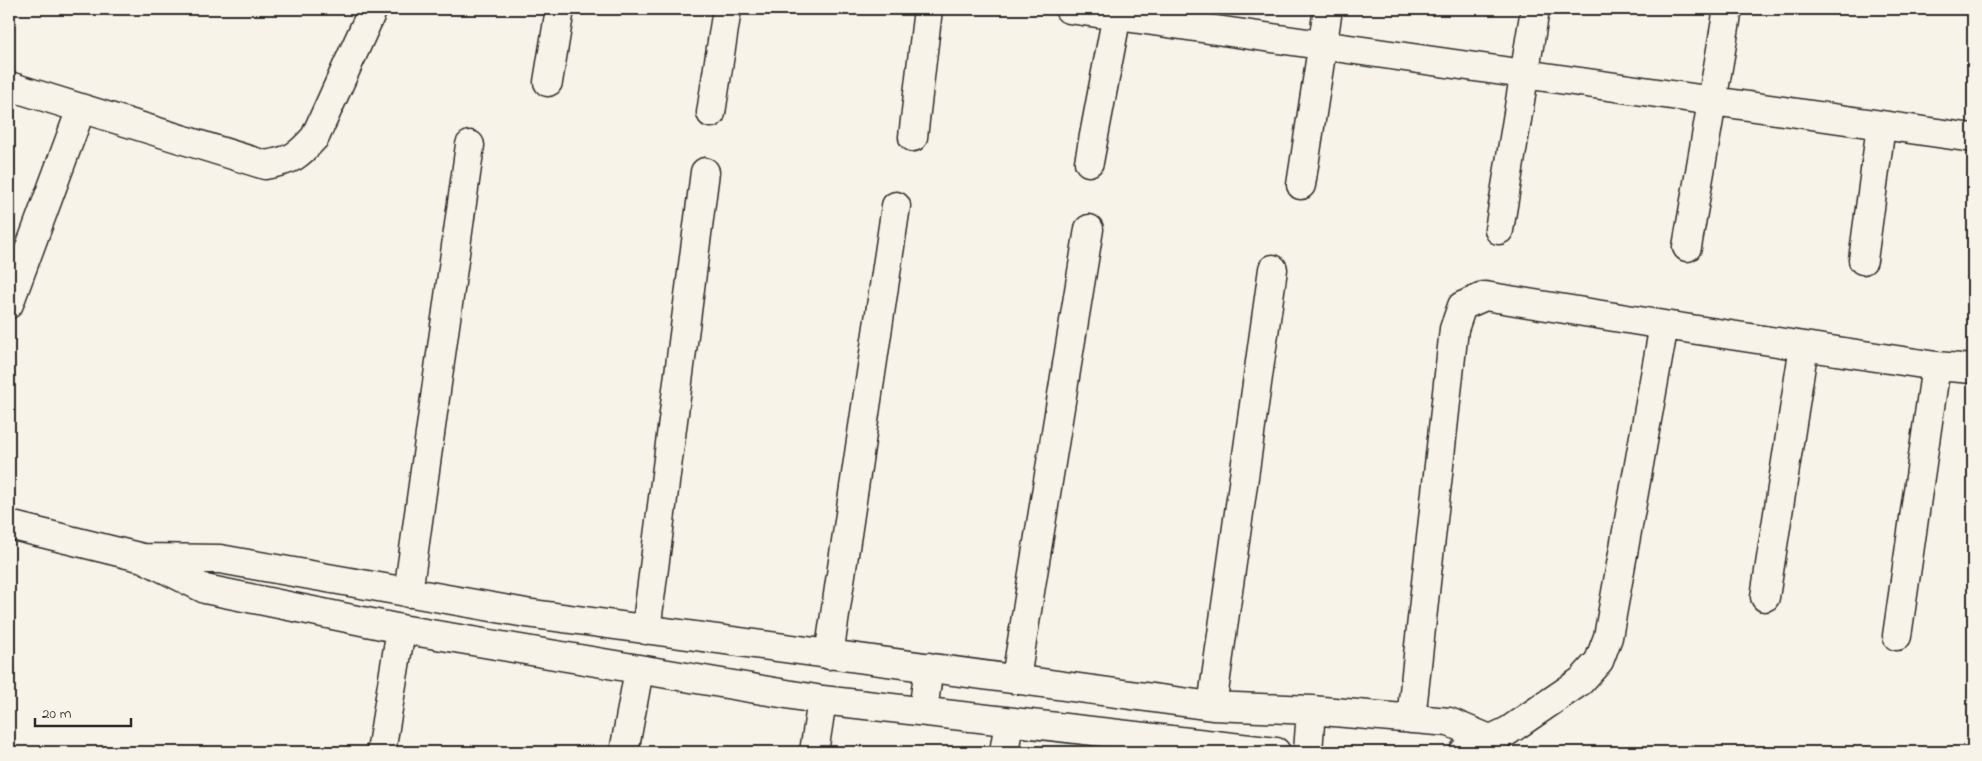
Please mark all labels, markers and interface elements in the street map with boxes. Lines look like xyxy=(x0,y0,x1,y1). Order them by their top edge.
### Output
scale bar xyxy=(35,696,131,728)
text: 20 m xyxy=(42,703,72,725)

